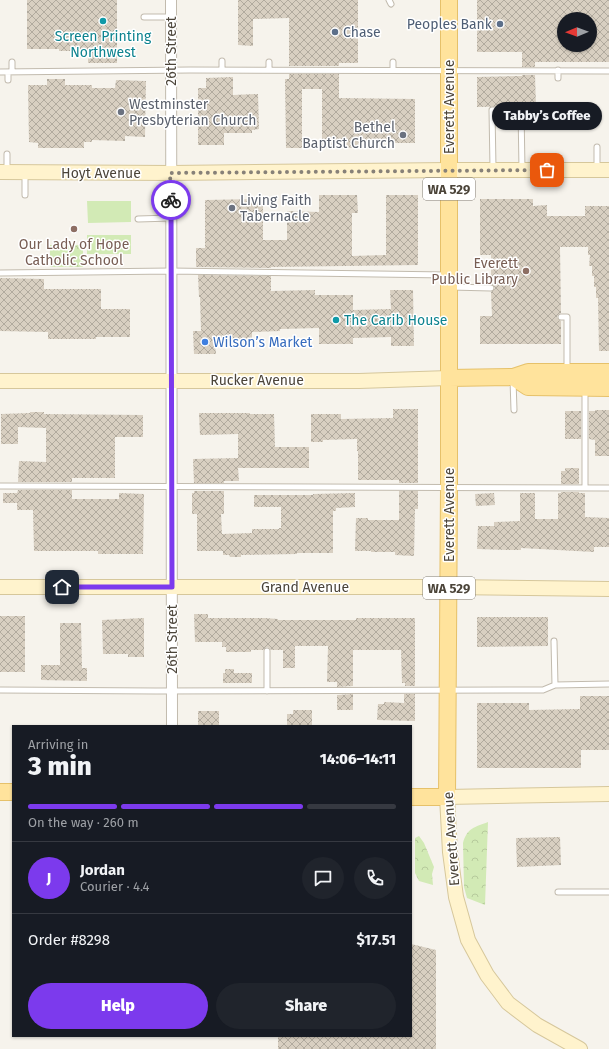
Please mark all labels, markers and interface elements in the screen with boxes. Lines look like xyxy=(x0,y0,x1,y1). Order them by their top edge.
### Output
north arrow xyxy=(557,12,597,52)
map controls xyxy=(557,12,597,52)
street label: 26th Street xyxy=(163,15,180,86)
marker: Screen Printing Northwest xyxy=(98,16,108,26)
place label: Peoples Bank xyxy=(407,16,493,33)
marker: Peoples Bank xyxy=(495,19,505,29)
place label: Chase xyxy=(343,24,381,41)
marker: Chase xyxy=(330,27,340,37)
place label: Screen Printing Northwest xyxy=(55,28,152,61)
street label: Everett Avenue xyxy=(441,60,458,154)
place label: Westminster Presbyterian Church xyxy=(129,96,256,129)
callout: Tabby’s Coffee xyxy=(492,102,602,130)
marker: Westminster Presbyterian Church xyxy=(116,107,126,117)
text: Tabby’s Coffee xyxy=(504,108,590,123)
place label: Bethel Baptist Church xyxy=(302,119,395,152)
marker: Bethel Baptist Church xyxy=(398,130,408,140)
pin xyxy=(530,153,564,187)
icon: bag xyxy=(536,159,558,181)
street label: Hoyt Avenue xyxy=(61,165,141,182)
road number: WA 529 xyxy=(423,178,475,200)
courier xyxy=(151,180,191,220)
icon: bike xyxy=(160,189,182,211)
place label: Living Faith Tabernacle xyxy=(240,192,312,225)
marker: Living Faith Tabernacle xyxy=(227,203,237,213)
marker: Our Lady of Hope Catholic School xyxy=(69,224,79,234)
place label: Our Lady of Hope Catholic School xyxy=(19,236,129,269)
place label: Everett Public Library xyxy=(431,255,519,288)
marker: Everett Public Library xyxy=(521,266,531,276)
place label: The Carib House xyxy=(344,312,448,329)
marker: The Carib House xyxy=(331,315,341,325)
place label: Wilson’s Market xyxy=(213,334,313,351)
marker: Wilson’s Market xyxy=(200,337,210,347)
street label: Rucker Avenue xyxy=(210,372,304,389)
street label: Everett Avenue xyxy=(441,468,458,562)
pin xyxy=(45,570,79,604)
icon: home xyxy=(51,576,73,598)
road number: WA 529 xyxy=(423,577,475,599)
street label: Grand Avenue xyxy=(261,579,349,596)
street label: 26th Street xyxy=(164,603,181,674)
text: Arriving in xyxy=(28,737,88,752)
text: 14:06–14:11 xyxy=(320,750,396,768)
text: 3 min xyxy=(28,751,92,782)
street label: Everett Avenue xyxy=(440,791,463,887)
text: On the way · 260 m xyxy=(28,815,139,830)
button: chat xyxy=(302,857,344,899)
button: phone xyxy=(354,857,396,899)
text: Jordan xyxy=(80,861,125,879)
text: J xyxy=(47,869,51,887)
text: Courier · 4.4 xyxy=(80,879,150,894)
text: Order #8298 xyxy=(28,931,110,949)
text: $17.51 xyxy=(356,931,396,949)
button: Help xyxy=(28,983,208,1029)
button: Share xyxy=(216,983,396,1029)

